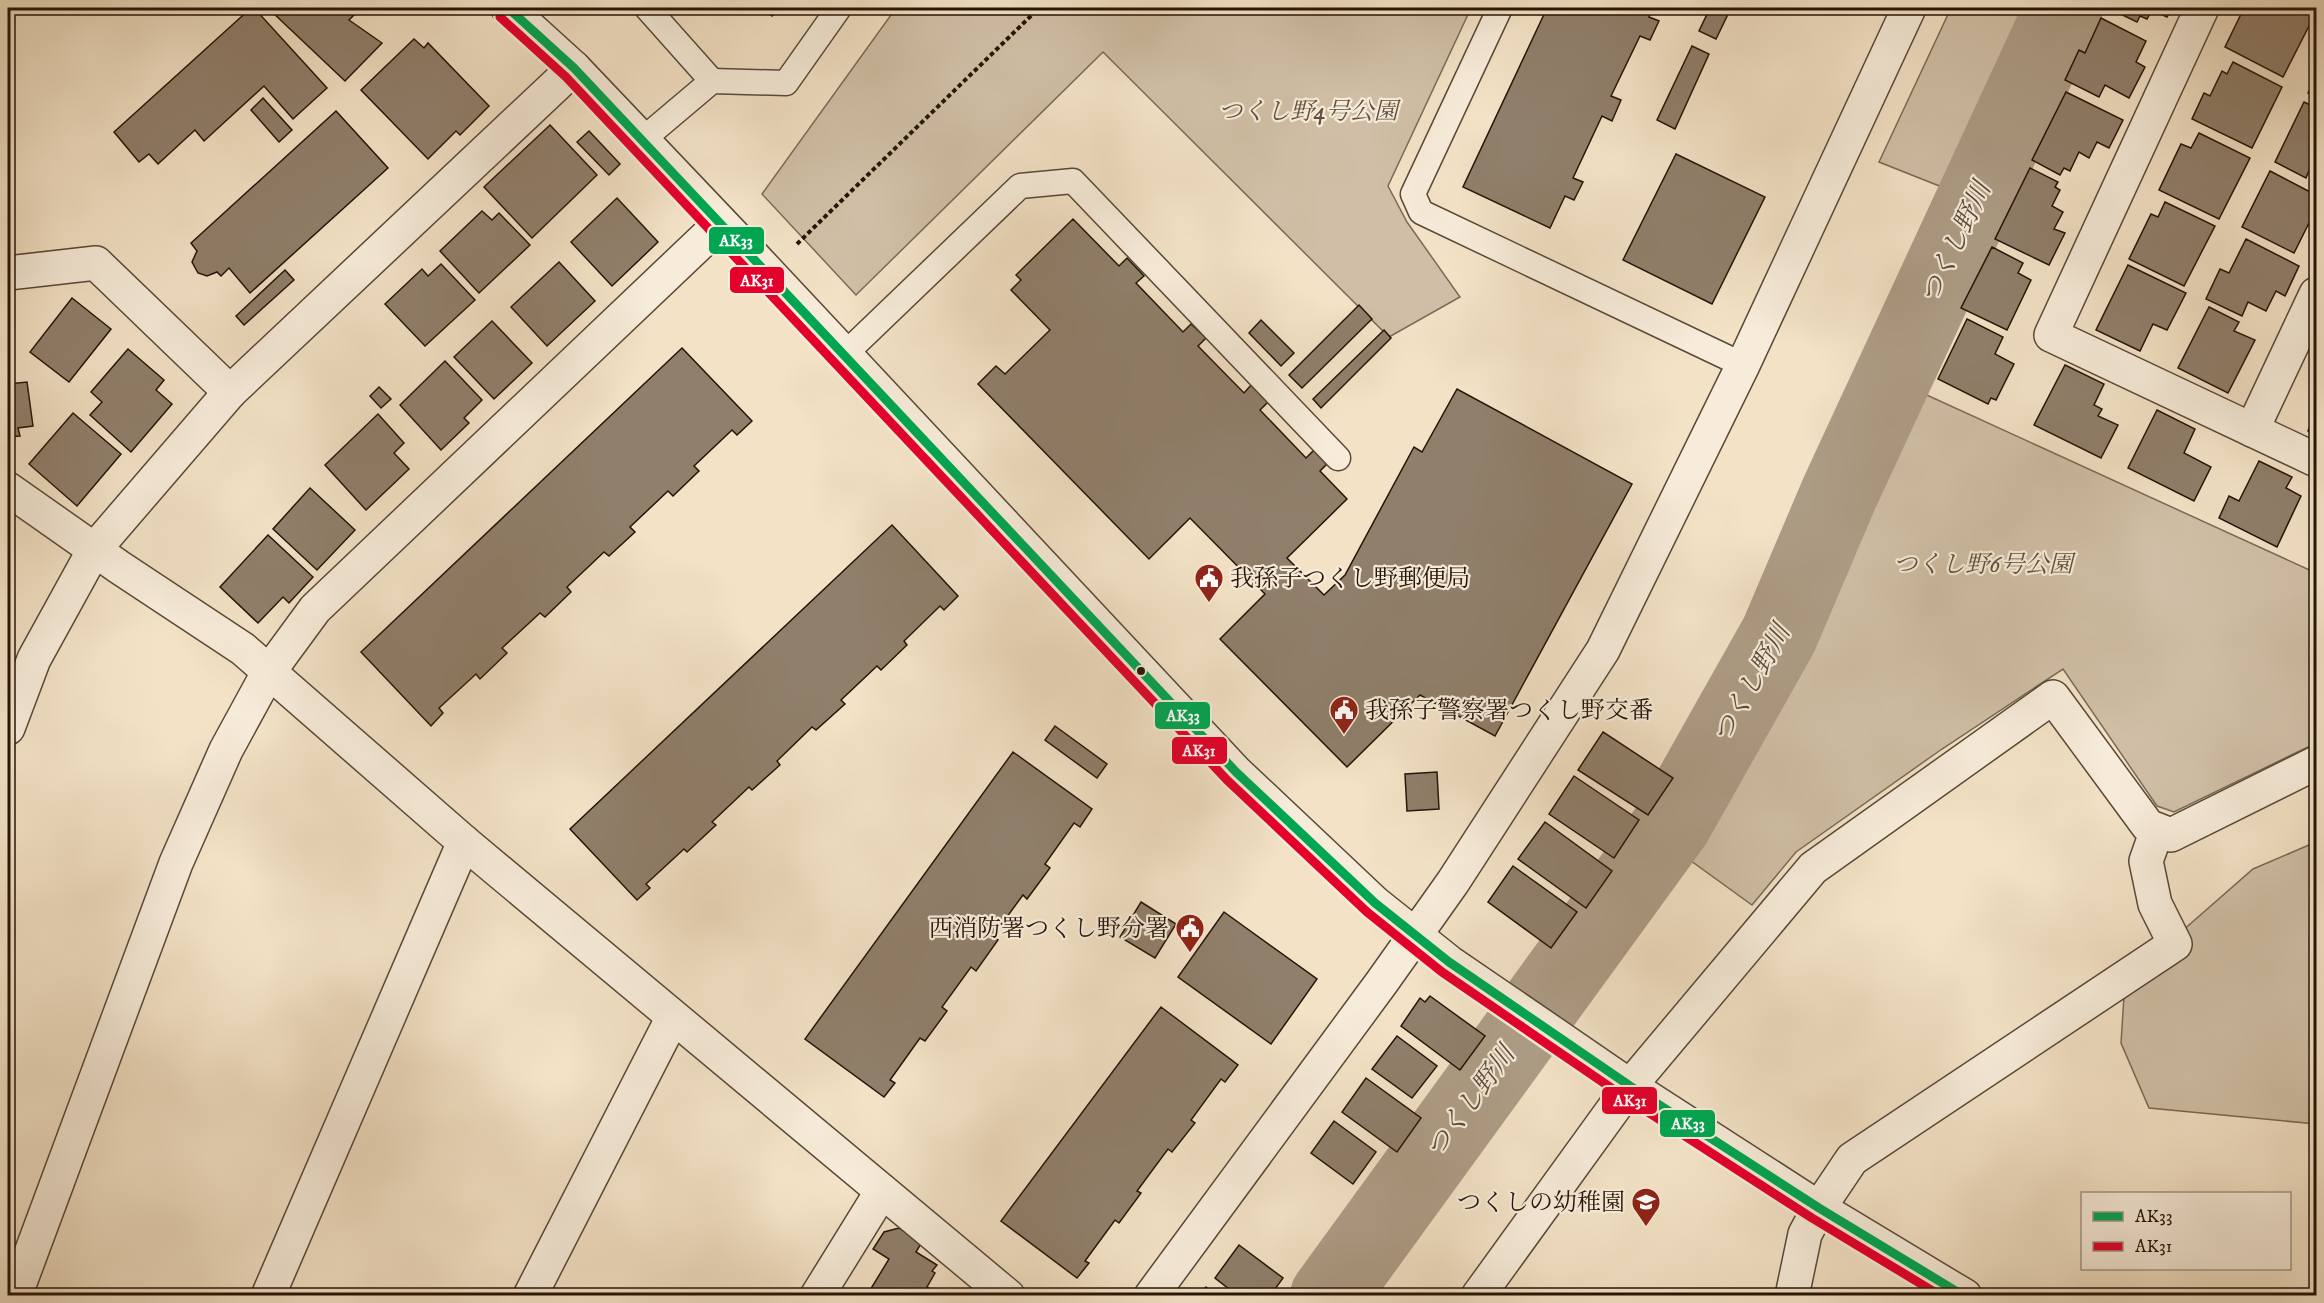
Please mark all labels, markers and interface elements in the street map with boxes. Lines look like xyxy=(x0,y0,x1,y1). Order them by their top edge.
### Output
park label: つくし野4号公園 xyxy=(1218,97,1402,127)
water label: つくし野川 xyxy=(1914,174,2000,309)
line badge: AK33 xyxy=(708,226,765,255)
text: AK33 xyxy=(718,231,753,251)
line badge: AK31 xyxy=(729,266,785,294)
text: AK31 xyxy=(739,271,774,291)
park label: つくし野6号公園 xyxy=(1893,550,2077,580)
public building icon: 我孫子つくし野郵便局 xyxy=(1193,562,1225,604)
place label: 我孫子つくし野郵便局 xyxy=(1230,564,1470,594)
water label: つくし野川 xyxy=(1706,616,1800,749)
unlabelled marker xyxy=(1135,665,1147,677)
public building icon: 我孫子警察署つくし野交番 xyxy=(1328,694,1360,736)
place label: 我孫子警察署つくし野交番 xyxy=(1365,696,1653,726)
line badge: AK33 xyxy=(1154,701,1211,730)
text: AK33 xyxy=(1165,706,1200,726)
line badge: AK31 xyxy=(1171,736,1228,765)
text: AK31 xyxy=(1181,741,1216,761)
public building icon: 西消防署つくし野分署 xyxy=(1174,912,1206,954)
place label: 西消防署つくし野分署 xyxy=(929,914,1169,944)
water label: つくし野川 xyxy=(1420,1037,1525,1164)
line badge: AK31 xyxy=(1601,1086,1658,1115)
text: AK31 xyxy=(1612,1091,1647,1111)
line badge: AK33 xyxy=(1659,1109,1716,1138)
text: AK33 xyxy=(1670,1114,1705,1134)
school or university icon: つくしの幼稚園 xyxy=(1630,1186,1662,1228)
place label: つくしの幼稚園 xyxy=(1457,1188,1625,1218)
legend xyxy=(2081,1192,2291,1270)
text: AK33 xyxy=(2135,1206,2173,1228)
text: AK31 xyxy=(2135,1236,2172,1258)

